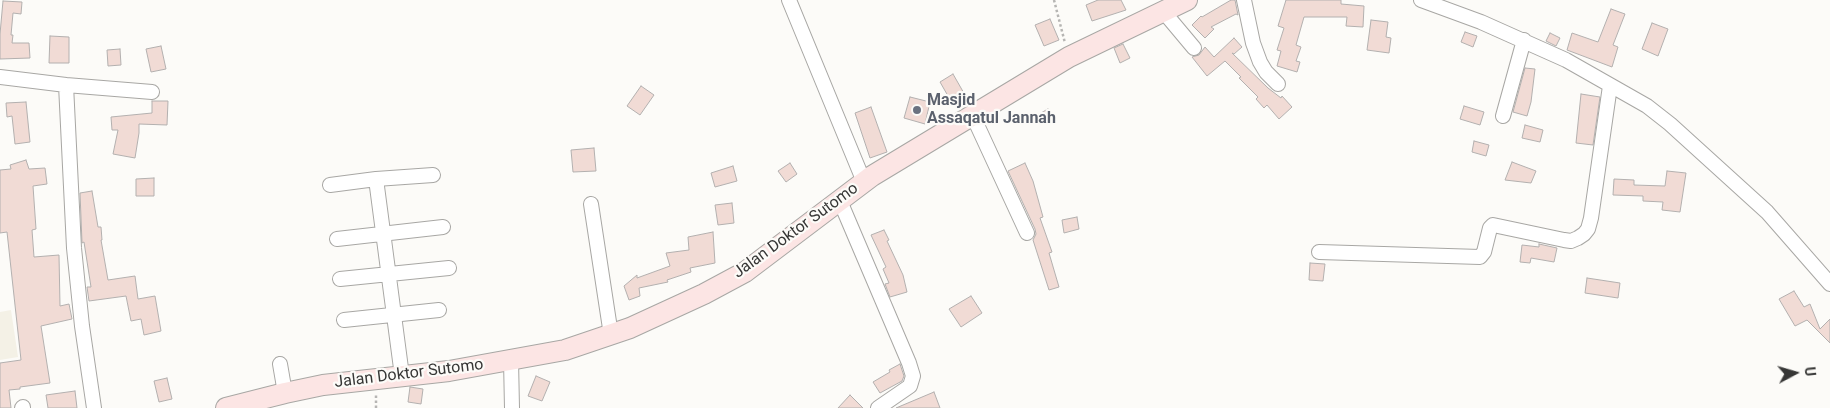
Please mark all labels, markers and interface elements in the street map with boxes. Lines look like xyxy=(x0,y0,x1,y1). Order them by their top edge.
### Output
place label: Masjid Assaqatul Jannah xyxy=(927,91,1056,129)
marker: Masjid Assaqatul Jannah xyxy=(911,104,923,116)
street label: Jalan Doktor Sutomo xyxy=(730,179,862,283)
north arrow xyxy=(1770,348,1820,398)
street label: Jalan Doktor Sutomo xyxy=(333,355,485,393)
text: U xyxy=(1801,366,1818,377)

